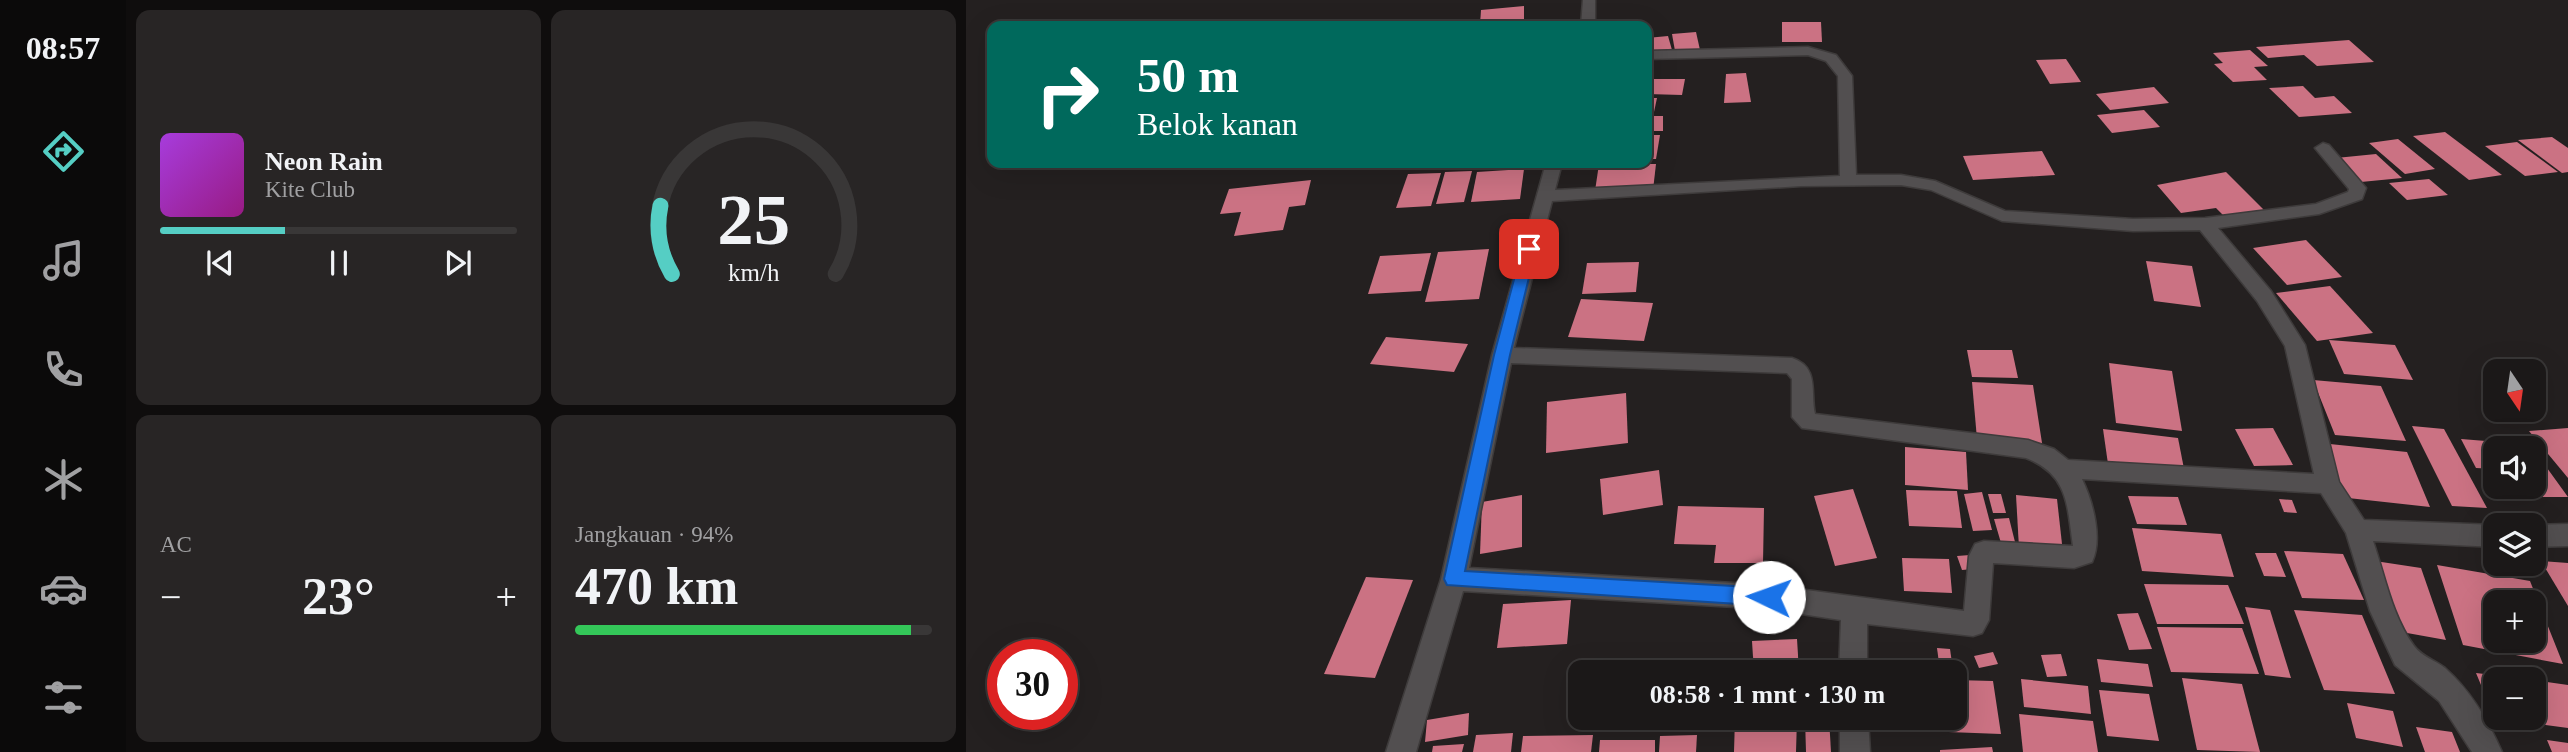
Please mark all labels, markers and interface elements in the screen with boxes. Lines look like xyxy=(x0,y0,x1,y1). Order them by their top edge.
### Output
text: 08:57 xyxy=(26,30,100,66)
text: 50 m xyxy=(1137,48,1239,103)
icon: right xyxy=(1022,49,1113,140)
text: Belok kanan xyxy=(1137,106,1298,142)
icon: directions xyxy=(39,127,88,176)
text: Neon Rain xyxy=(265,147,383,176)
text: Kite Club xyxy=(265,177,355,202)
text: 25 xyxy=(717,179,790,260)
pin xyxy=(1499,219,1559,279)
icon: arrive xyxy=(1510,230,1548,268)
icon: music xyxy=(39,236,88,285)
icon: previous xyxy=(201,244,239,282)
icon: pause xyxy=(320,244,358,282)
icon: next xyxy=(439,244,477,282)
text: km/h xyxy=(728,259,780,286)
icon: phone xyxy=(39,345,88,394)
north arrow xyxy=(2483,359,2546,422)
map controls xyxy=(2483,359,2546,730)
button: sound xyxy=(2483,436,2546,499)
icon: climate xyxy=(39,455,88,504)
button: layers xyxy=(2483,513,2546,576)
text: Jangkauan · 94% xyxy=(575,522,733,547)
text: AC xyxy=(160,532,192,557)
text: 470 km xyxy=(575,558,738,615)
position arrow xyxy=(1732,560,1806,634)
icon: car xyxy=(39,564,88,613)
text: 23° xyxy=(302,568,375,625)
text: − xyxy=(160,576,181,618)
text: + xyxy=(496,576,517,618)
button: + xyxy=(2483,590,2546,653)
speed limit sign: 30 xyxy=(987,639,1078,730)
button: − xyxy=(2483,667,2546,730)
icon: filters xyxy=(39,673,88,722)
text: 08:58 · 1 mnt · 130 m xyxy=(1650,680,1885,709)

